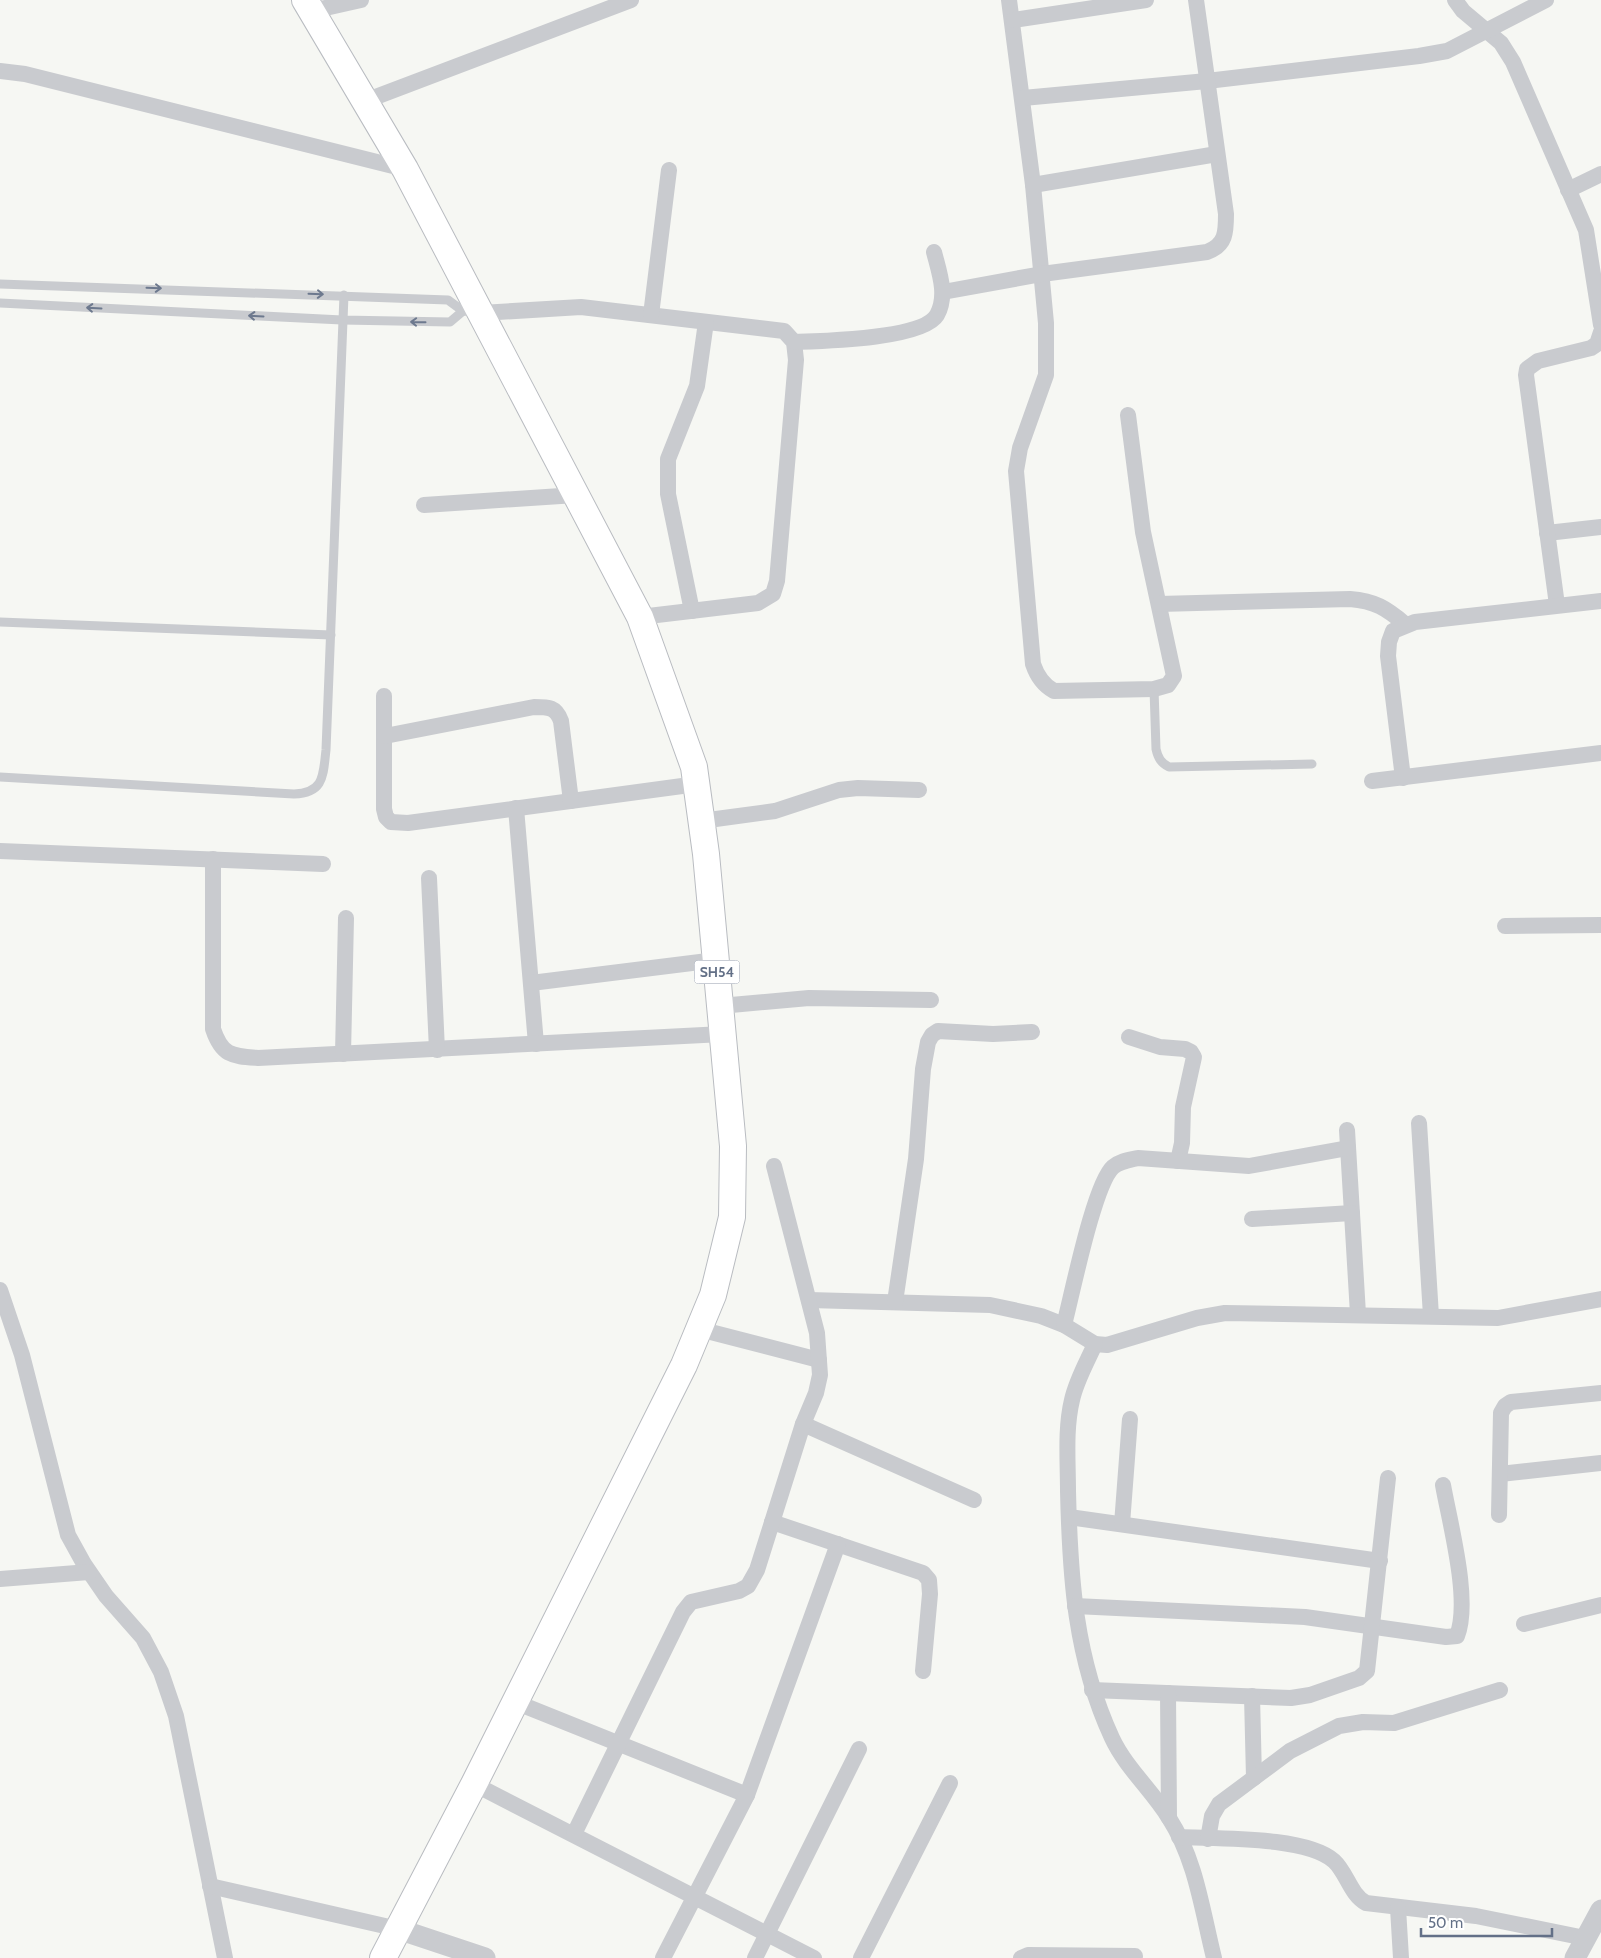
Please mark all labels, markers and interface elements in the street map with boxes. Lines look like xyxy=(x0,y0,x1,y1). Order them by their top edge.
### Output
one-way arrow xyxy=(145,284,161,293)
one-way arrow xyxy=(308,290,324,299)
one-way arrow xyxy=(86,303,102,313)
one-way arrow xyxy=(248,311,264,320)
one-way arrow xyxy=(411,317,427,326)
road number: SH54 xyxy=(694,960,740,984)
scale bar xyxy=(1421,1906,1552,1938)
text: 50 m xyxy=(1428,1914,1463,1932)

